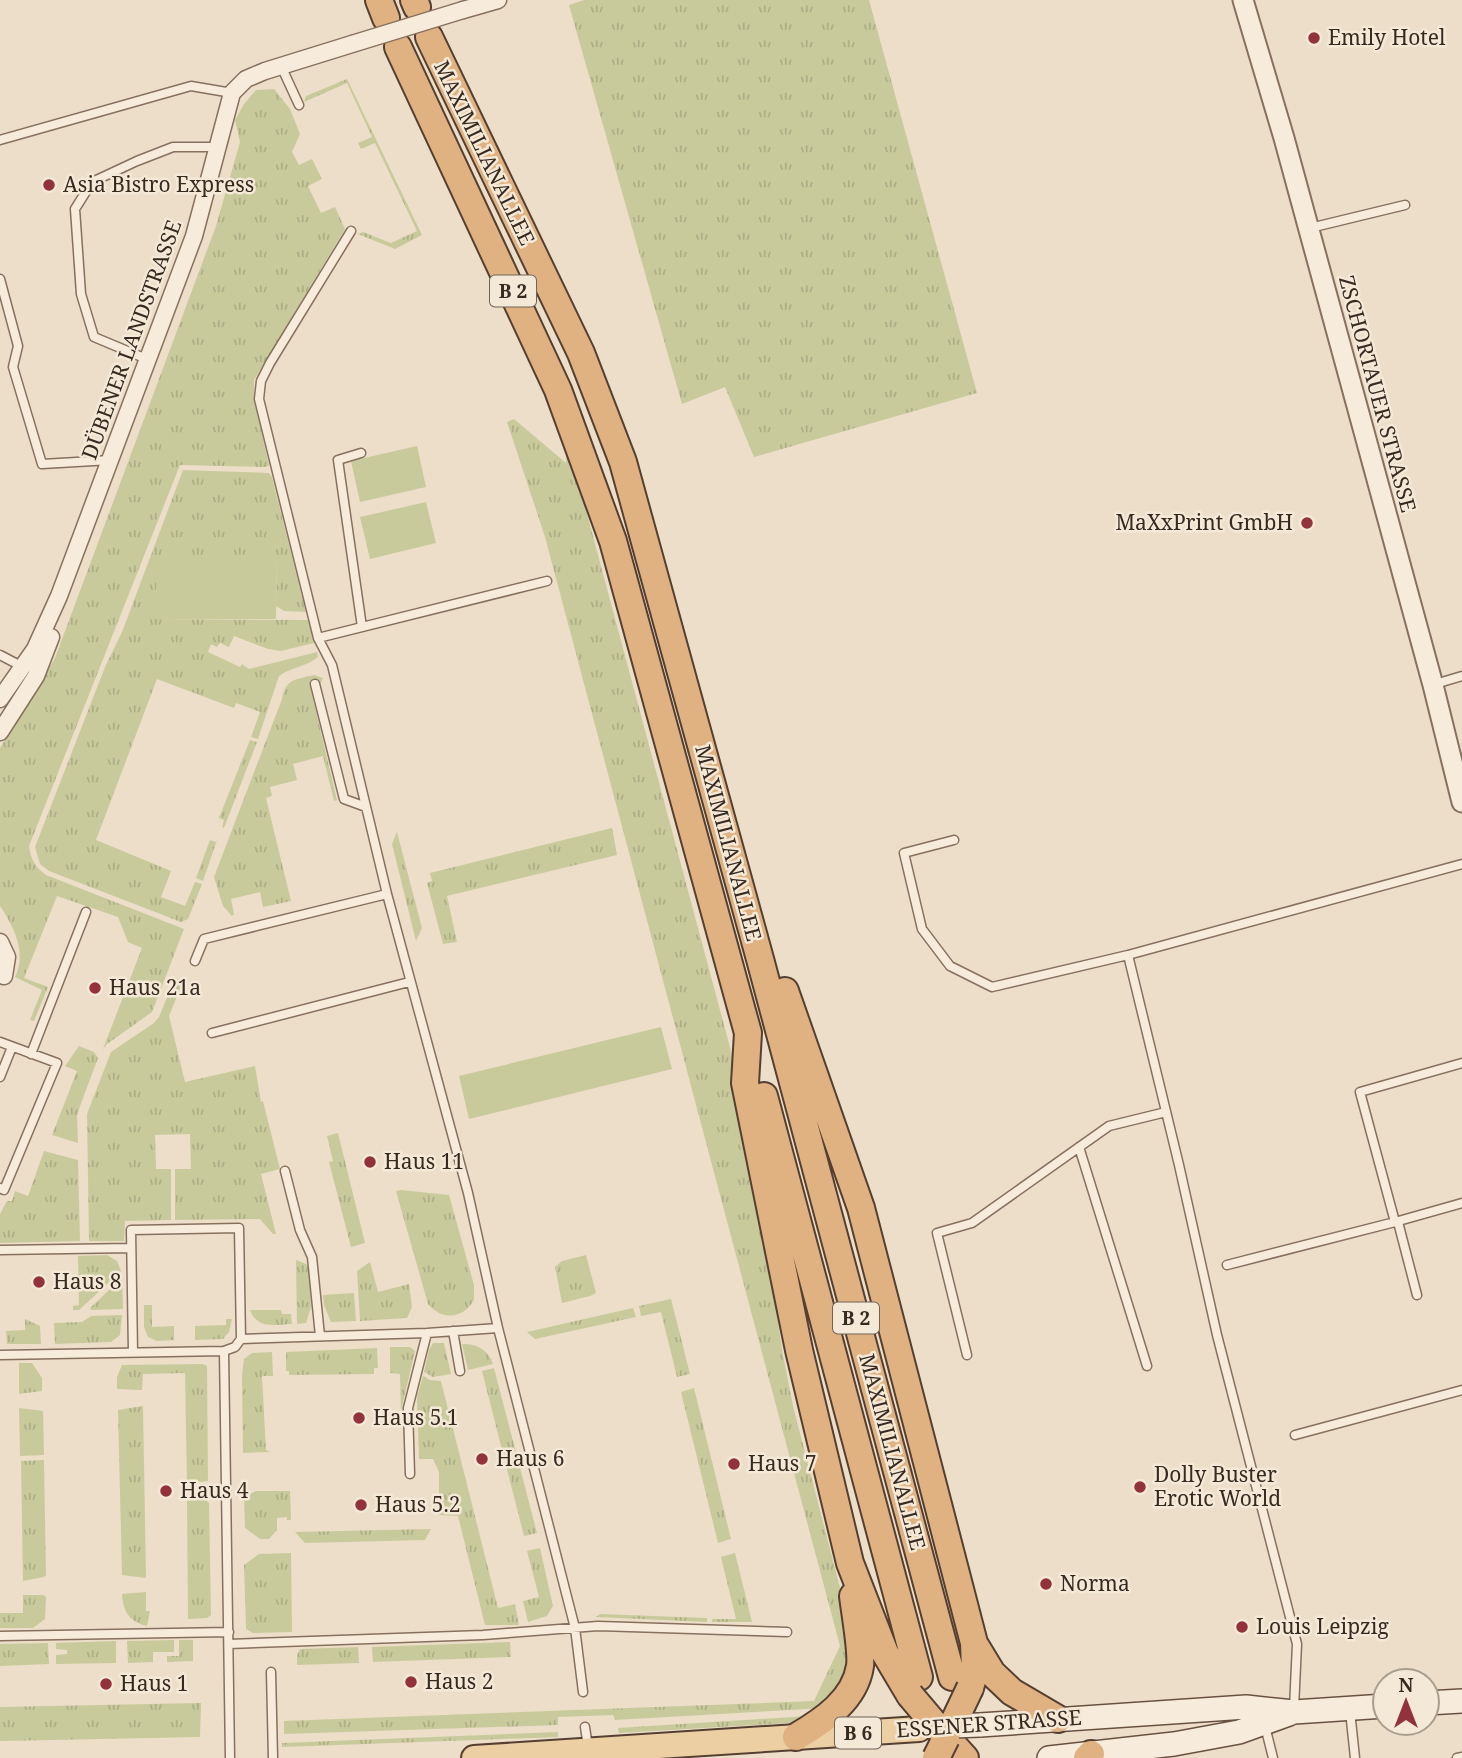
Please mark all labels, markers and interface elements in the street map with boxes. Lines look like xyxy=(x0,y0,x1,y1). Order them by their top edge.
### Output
place label: Emily Hotel xyxy=(1328,23,1446,51)
marker: Emily Hotel xyxy=(1306,30,1322,46)
street label: MAXIMILIANALLEE xyxy=(428,56,542,250)
place label: Asia Bistro Express xyxy=(63,170,254,198)
marker: Asia Bistro Express xyxy=(41,177,57,193)
street label: DÜBENER LANDSTRASSE xyxy=(75,216,187,463)
street label: ZSCHORTAUER STRASSE xyxy=(1333,272,1423,515)
road number: B 2 xyxy=(490,276,536,306)
place label: MaXxPrint GmbH xyxy=(1115,508,1293,536)
marker: MaXxPrint GmbH xyxy=(1299,515,1315,531)
street label: MAXIMILIANALLEE xyxy=(689,741,769,944)
place label: Haus 21a xyxy=(109,973,201,1001)
marker: Haus 21a xyxy=(87,980,103,996)
place label: Haus 11 xyxy=(384,1147,464,1175)
marker: Haus 11 xyxy=(362,1154,378,1170)
place label: Haus 8 xyxy=(53,1267,121,1295)
marker: Haus 8 xyxy=(31,1274,47,1290)
road number: B 2 xyxy=(833,1302,879,1334)
street label: MAXIMILIANALLEE xyxy=(853,1350,933,1553)
place label: Haus 5.1 xyxy=(373,1403,458,1431)
marker: Haus 5.1 xyxy=(351,1410,367,1426)
place label: Haus 6 xyxy=(496,1444,564,1472)
place label: Haus 7 xyxy=(748,1449,816,1477)
marker: Haus 6 xyxy=(474,1451,490,1467)
marker: Haus 7 xyxy=(726,1456,742,1472)
place label: Dolly Buster Erotic World xyxy=(1154,1460,1281,1512)
place label: Haus 4 xyxy=(180,1476,249,1504)
marker: Dolly Buster Erotic World xyxy=(1132,1479,1148,1495)
marker: Haus 4 xyxy=(158,1483,174,1499)
place label: Haus 5.2 xyxy=(375,1490,460,1518)
marker: Haus 5.2 xyxy=(353,1497,369,1513)
place label: Norma xyxy=(1060,1569,1130,1597)
marker: Norma xyxy=(1038,1576,1054,1592)
place label: Louis Leipzig xyxy=(1256,1612,1390,1640)
marker: Louis Leipzig xyxy=(1234,1619,1250,1635)
place label: Haus 2 xyxy=(425,1667,493,1695)
north arrow xyxy=(1371,1667,1441,1737)
place label: Haus 1 xyxy=(120,1669,188,1697)
text: N xyxy=(1399,1672,1414,1698)
marker: Haus 2 xyxy=(403,1674,419,1690)
marker: Haus 1 xyxy=(98,1676,114,1692)
street label: ESSENER STRASSE xyxy=(895,1703,1083,1743)
road number: B 6 xyxy=(835,1718,881,1749)

